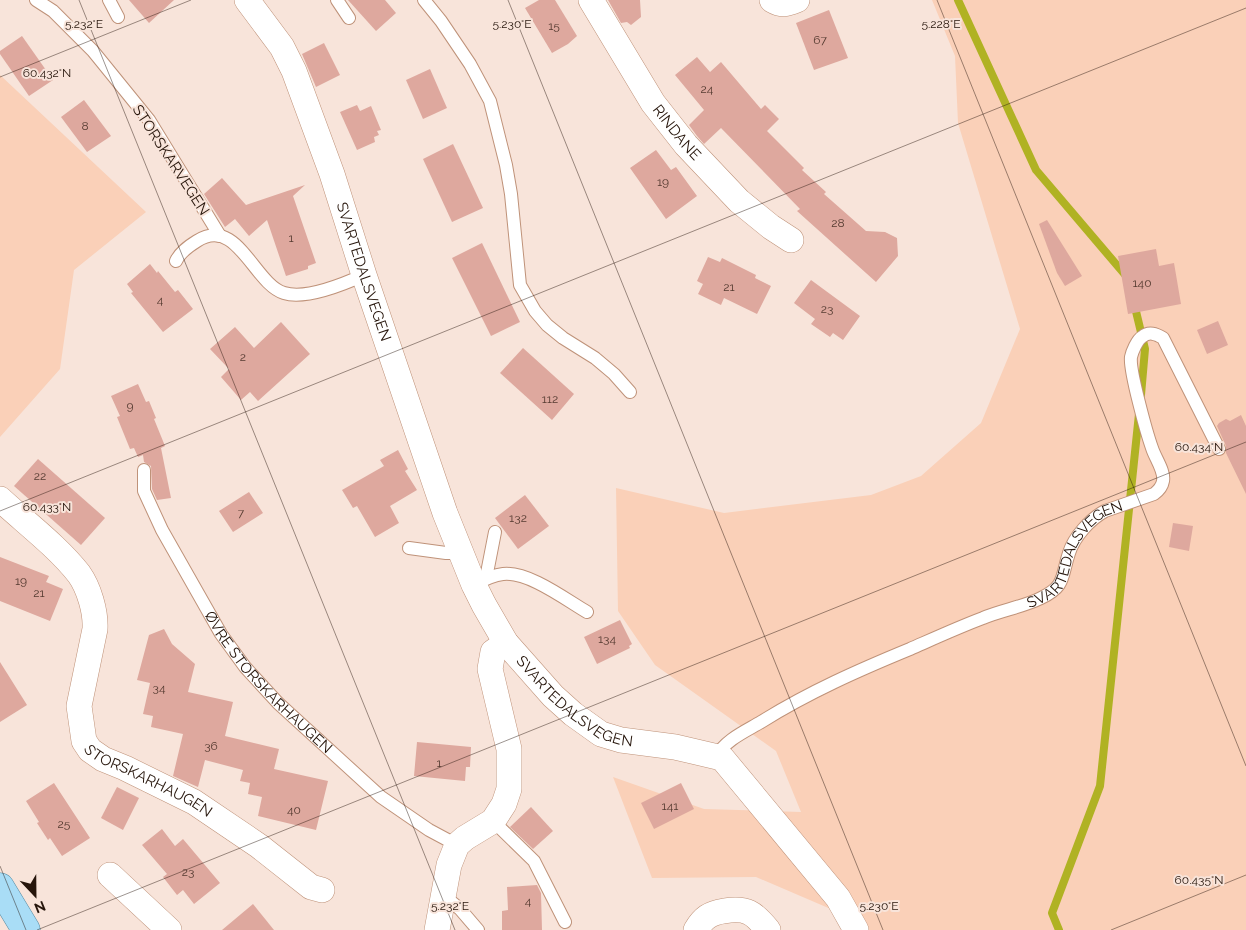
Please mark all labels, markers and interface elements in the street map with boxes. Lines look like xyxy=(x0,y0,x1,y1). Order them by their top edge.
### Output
text: 5.232°E xyxy=(65,17,103,31)
text: 5.230°E xyxy=(492,17,532,31)
text: 5.228°E xyxy=(922,17,960,31)
house number: 15 xyxy=(548,19,560,33)
house number: 67 xyxy=(813,33,827,47)
text: 60.432°N xyxy=(23,66,71,80)
house number: 24 xyxy=(701,82,714,96)
street label: STORSKARVEGEN xyxy=(129,101,213,219)
street label: RINDANE xyxy=(649,101,705,164)
house number: 8 xyxy=(81,119,89,133)
house number: 19 xyxy=(657,175,669,189)
street label: SVARTEDALSVEGEN xyxy=(333,200,395,344)
house number: 28 xyxy=(831,216,845,230)
house number: 1 xyxy=(288,231,294,245)
house number: 140 xyxy=(1132,276,1152,290)
house number: 21 xyxy=(723,280,735,294)
house number: 4 xyxy=(157,293,164,307)
house number: 23 xyxy=(821,302,833,316)
house number: 2 xyxy=(240,350,246,364)
house number: 112 xyxy=(542,392,558,406)
house number: 9 xyxy=(126,399,134,413)
text: 60.434°N xyxy=(1175,440,1223,454)
house number: 22 xyxy=(34,469,46,483)
street label: SVARTEDALSVEGEN xyxy=(1024,497,1125,612)
text: 60.433°N xyxy=(23,500,71,514)
house number: 7 xyxy=(238,506,245,520)
house number: 132 xyxy=(509,511,527,525)
house number: 19 xyxy=(15,574,27,588)
house number: 21 xyxy=(33,586,45,600)
street label: ØVRE STORSKARHAUGEN xyxy=(201,608,336,757)
house number: 134 xyxy=(598,632,616,646)
street label: SVARTEDALSVEGEN xyxy=(513,652,634,750)
house number: 34 xyxy=(153,681,166,695)
house number: 36 xyxy=(204,739,218,753)
street label: STORSKARHAUGEN xyxy=(80,741,216,821)
house number: 1 xyxy=(436,756,442,770)
house number: 141 xyxy=(662,799,678,813)
house number: 40 xyxy=(287,803,301,817)
house number: 25 xyxy=(58,817,71,831)
house number: 23 xyxy=(182,865,194,879)
north arrow xyxy=(10,870,60,920)
text: 60.435°N xyxy=(1175,873,1223,887)
house number: 4 xyxy=(525,894,532,908)
text: N xyxy=(32,898,48,916)
text: 5.232°E xyxy=(431,899,469,913)
text: 5.230°E xyxy=(859,899,899,913)

